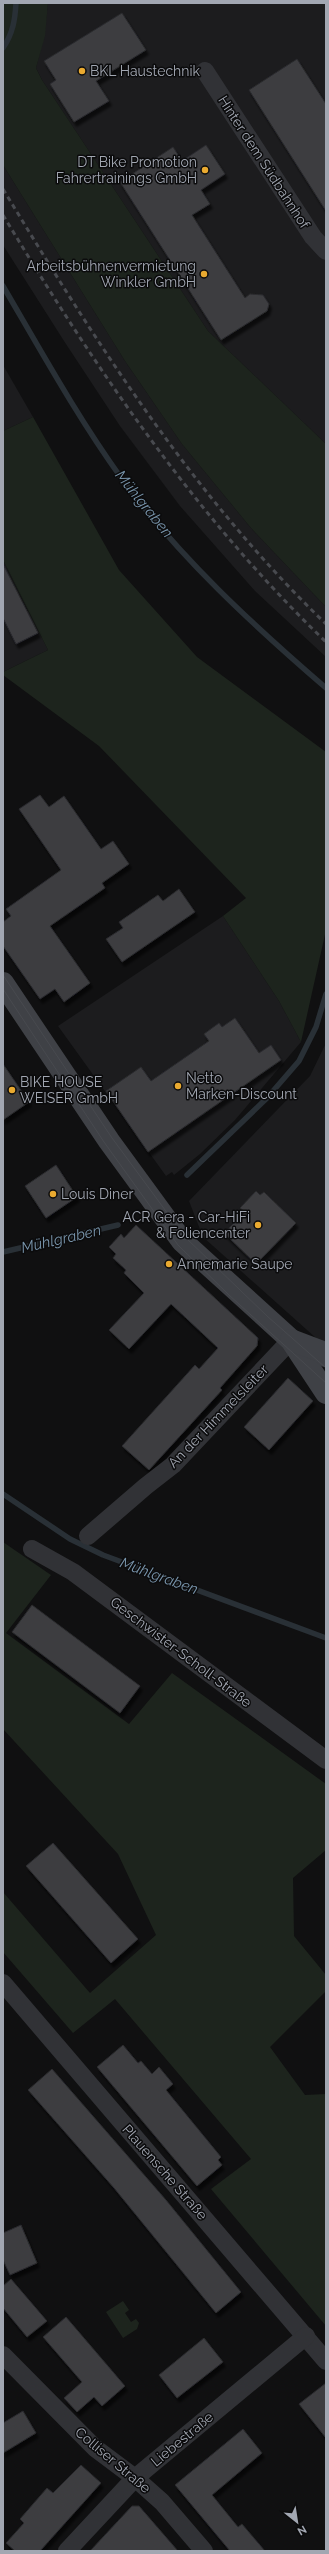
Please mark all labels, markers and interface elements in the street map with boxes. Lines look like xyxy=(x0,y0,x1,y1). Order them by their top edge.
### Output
place label: BKL Haustechnik xyxy=(90,63,200,79)
marker: BKL Haustechnik xyxy=(77,66,87,76)
street label: Hinter dem Südbahnhof xyxy=(215,93,314,232)
place label: DT Bike Promotion Fahrertrainings GmbH xyxy=(56,154,197,186)
marker: DT Bike Promotion Fahrertrainings GmbH xyxy=(200,165,210,175)
place label: Arbeitsbühnenvermietung Winkler GmbH xyxy=(27,258,196,290)
marker: Arbeitsbühnenvermietung Winkler GmbH xyxy=(199,269,209,279)
water label: Mühlgraben xyxy=(111,467,177,541)
place label: Netto Marken-Discount xyxy=(186,1070,297,1102)
place label: BIKE HOUSE WEISER GmbH xyxy=(20,1074,118,1106)
marker: Netto Marken-Discount xyxy=(173,1081,183,1091)
marker: BIKE HOUSE WEISER GmbH xyxy=(7,1085,17,1095)
place label: Louis Diner xyxy=(61,1186,133,1202)
marker: Louis Diner xyxy=(48,1189,58,1199)
place label: ACR Gera - Car-HiFi & Foliencenter xyxy=(123,1209,250,1241)
marker: ACR Gera - Car-HiFi & Foliencenter xyxy=(253,1220,263,1230)
water label: Mühlgraben xyxy=(19,1221,103,1257)
place label: Annemarie Saupe xyxy=(177,1256,293,1272)
marker: Annemarie Saupe xyxy=(164,1259,174,1269)
street label: An der Himmelsleiter xyxy=(165,1361,271,1471)
water label: Mühlgraben xyxy=(118,1554,200,1598)
street label: Geschwister-Scholl-Straße xyxy=(107,1594,255,1710)
street label: Plauensche Straße xyxy=(119,2121,211,2223)
street label: Liebestraße xyxy=(148,2408,216,2470)
street label: Colliser Straße xyxy=(72,2424,154,2496)
north arrow xyxy=(277,2502,317,2542)
text: N xyxy=(295,2522,309,2538)

